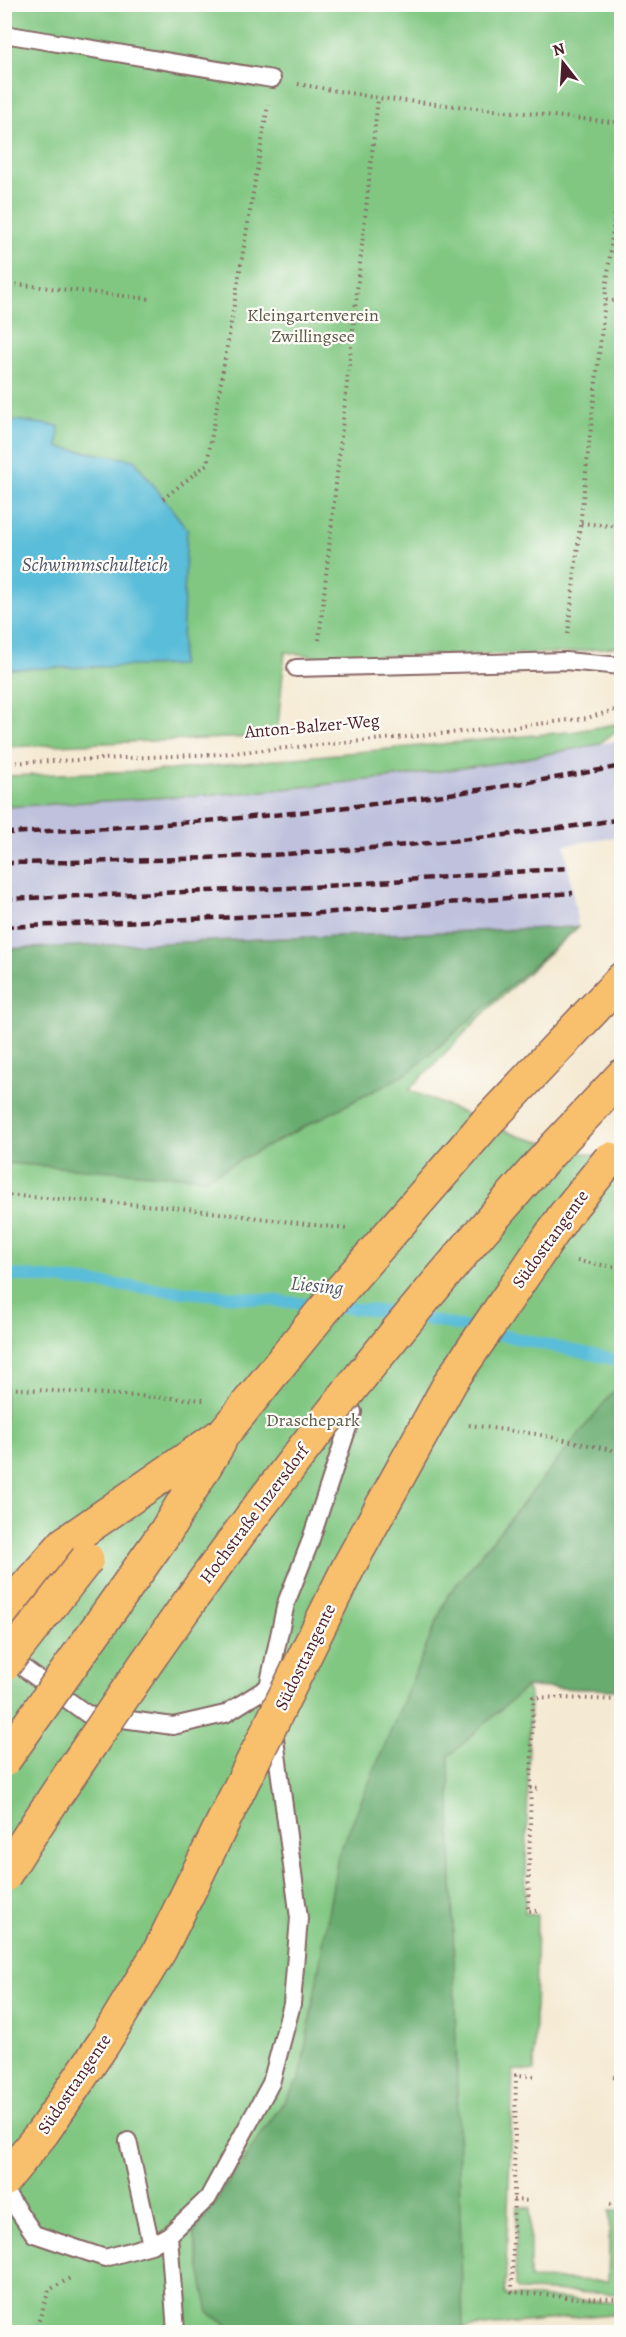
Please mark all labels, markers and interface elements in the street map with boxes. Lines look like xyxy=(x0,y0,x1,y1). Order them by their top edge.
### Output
north arrow xyxy=(533,33,593,93)
text: N xyxy=(550,37,568,62)
park label: Kleingartenverein Zwillingsee xyxy=(247,303,379,348)
water label: Schwimmschulteich xyxy=(22,551,168,578)
street label: Anton-Balzer-Weg xyxy=(243,708,380,744)
street label: Südosttangente xyxy=(506,1185,594,1293)
water label: Liesing xyxy=(289,1269,345,1302)
park label: Draschepark xyxy=(266,1408,360,1432)
street label: Hochstraße Inzersdorf xyxy=(194,1437,316,1588)
street label: Südosttangente xyxy=(269,1600,341,1714)
street label: Südosttangente xyxy=(32,2029,116,2139)

